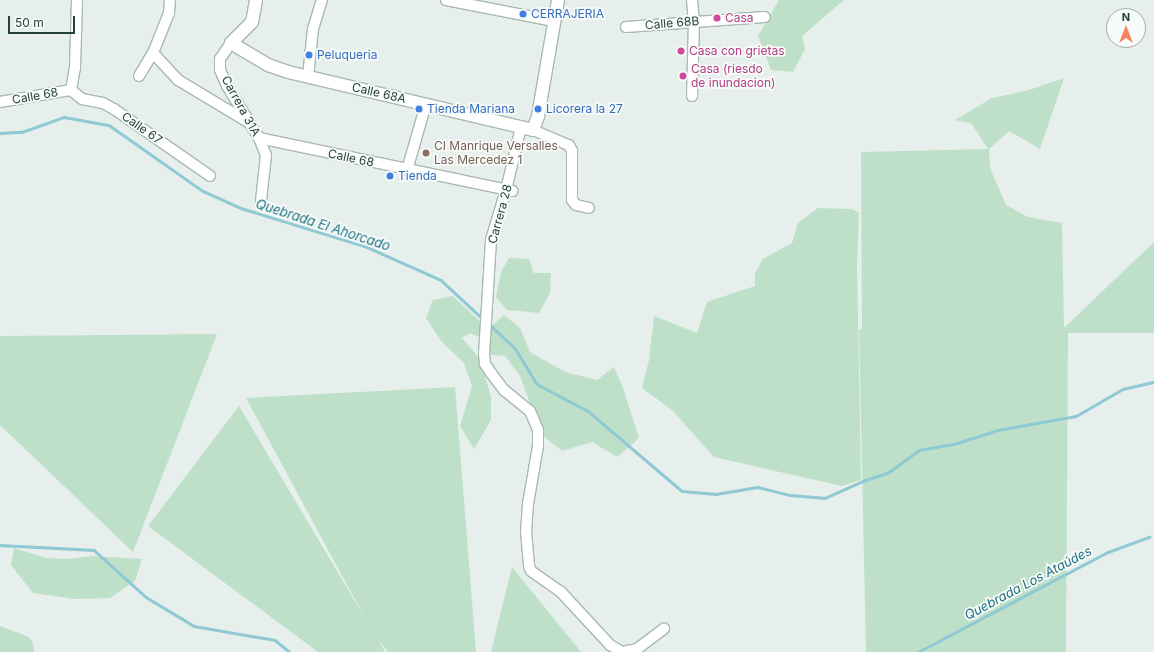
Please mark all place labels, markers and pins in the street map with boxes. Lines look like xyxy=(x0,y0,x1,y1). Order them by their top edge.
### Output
place label: CERRAJERIA xyxy=(531,7,604,21)
marker: CERRAJERIA xyxy=(518,9,528,19)
place label: Casa xyxy=(725,11,754,25)
marker: Casa xyxy=(712,13,722,23)
place label: Casa con grietas xyxy=(689,44,784,58)
marker: Casa con grietas xyxy=(676,46,686,56)
place label: Peluqueria xyxy=(317,48,377,62)
marker: Peluqueria xyxy=(304,50,314,60)
place label: Casa (riesdo de inundacion) xyxy=(691,62,775,90)
marker: Casa (riesdo de inundacion) xyxy=(678,71,688,81)
place label: Tienda Mariana xyxy=(427,102,515,116)
place label: Licorera la 27 xyxy=(546,102,623,116)
marker: Tienda Mariana xyxy=(414,104,424,114)
marker: Licorera la 27 xyxy=(533,104,543,114)
place label: CI Manrique Versalles Las Mercedez 1 xyxy=(434,139,558,167)
marker: CI Manrique Versalles Las Mercedez 1 xyxy=(421,148,431,158)
place label: Tienda xyxy=(398,169,437,183)
marker: Tienda xyxy=(385,171,395,181)

